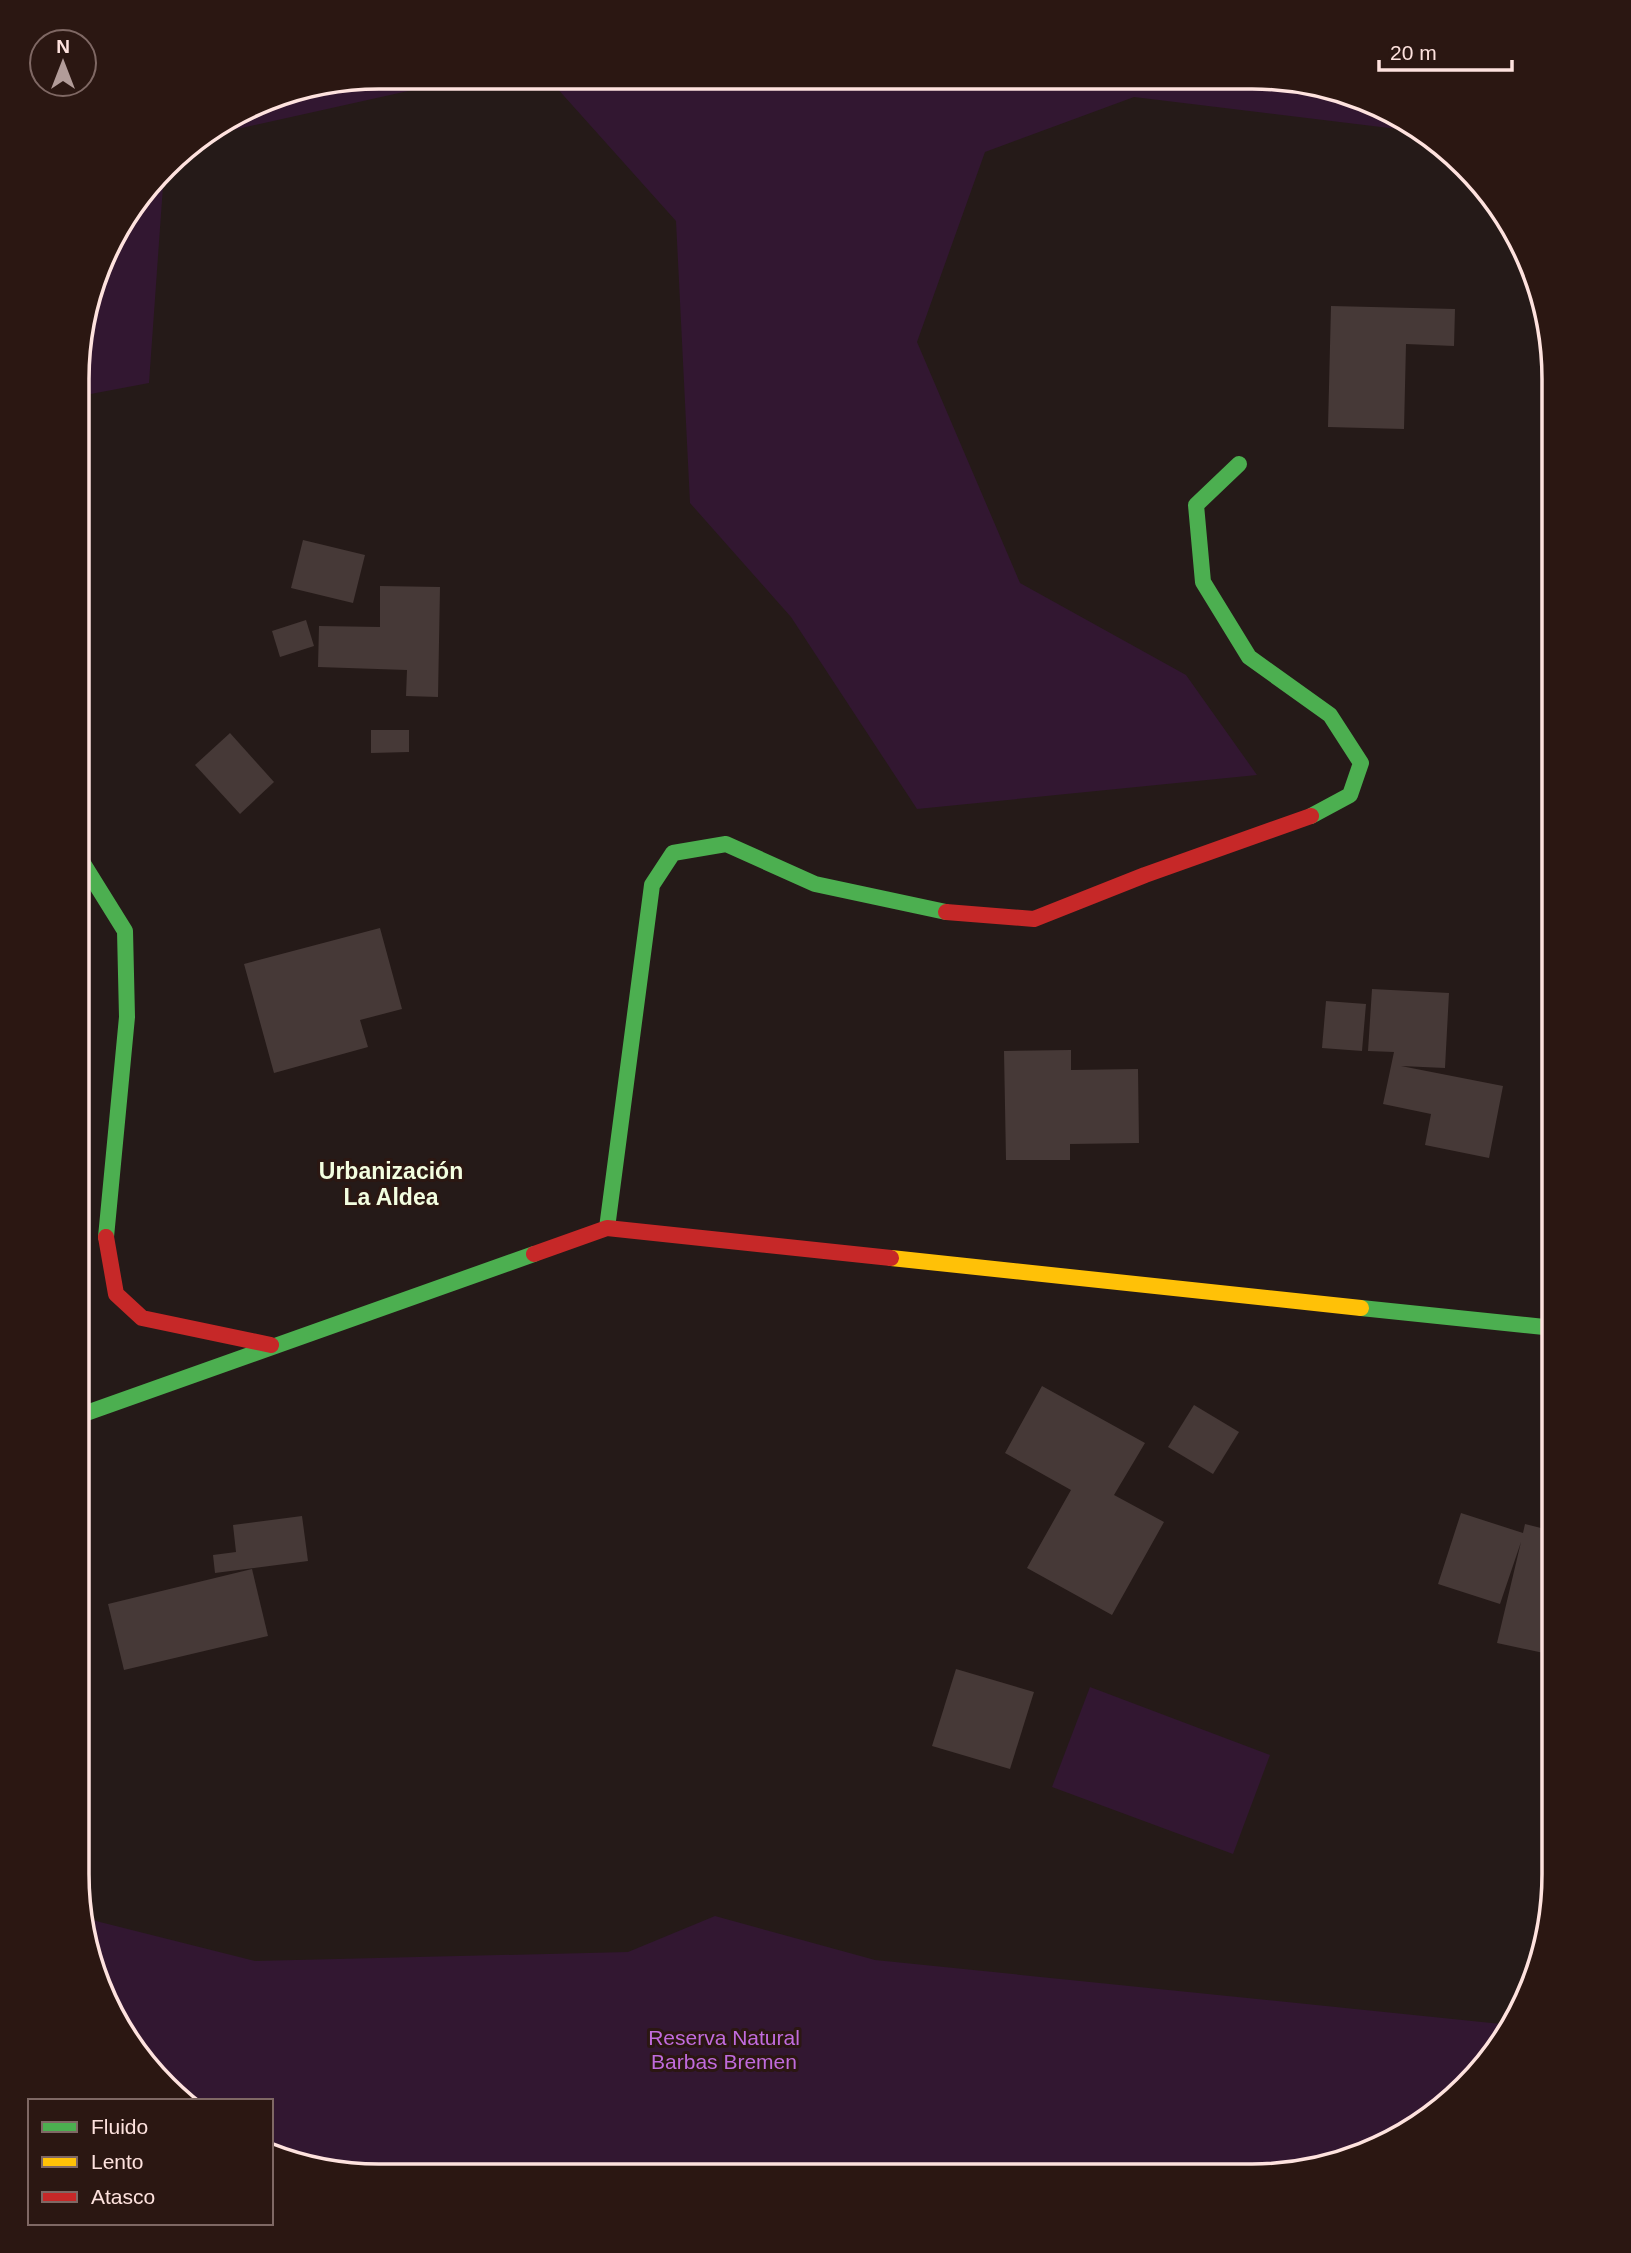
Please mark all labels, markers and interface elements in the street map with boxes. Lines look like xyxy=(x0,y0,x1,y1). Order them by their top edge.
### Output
north arrow xyxy=(28,28,98,98)
scale bar xyxy=(1379,28,1512,72)
text: N xyxy=(56,36,70,57)
text: 20 m xyxy=(1390,41,1437,64)
district label: Urbanización La Aldea xyxy=(319,1158,463,1210)
park label: Reserva Natural Barbas Bremen xyxy=(648,2026,800,2073)
legend xyxy=(28,2099,273,2225)
text: Fluido xyxy=(91,2115,148,2138)
text: Lento xyxy=(91,2150,144,2173)
text: Atasco xyxy=(91,2185,155,2208)

